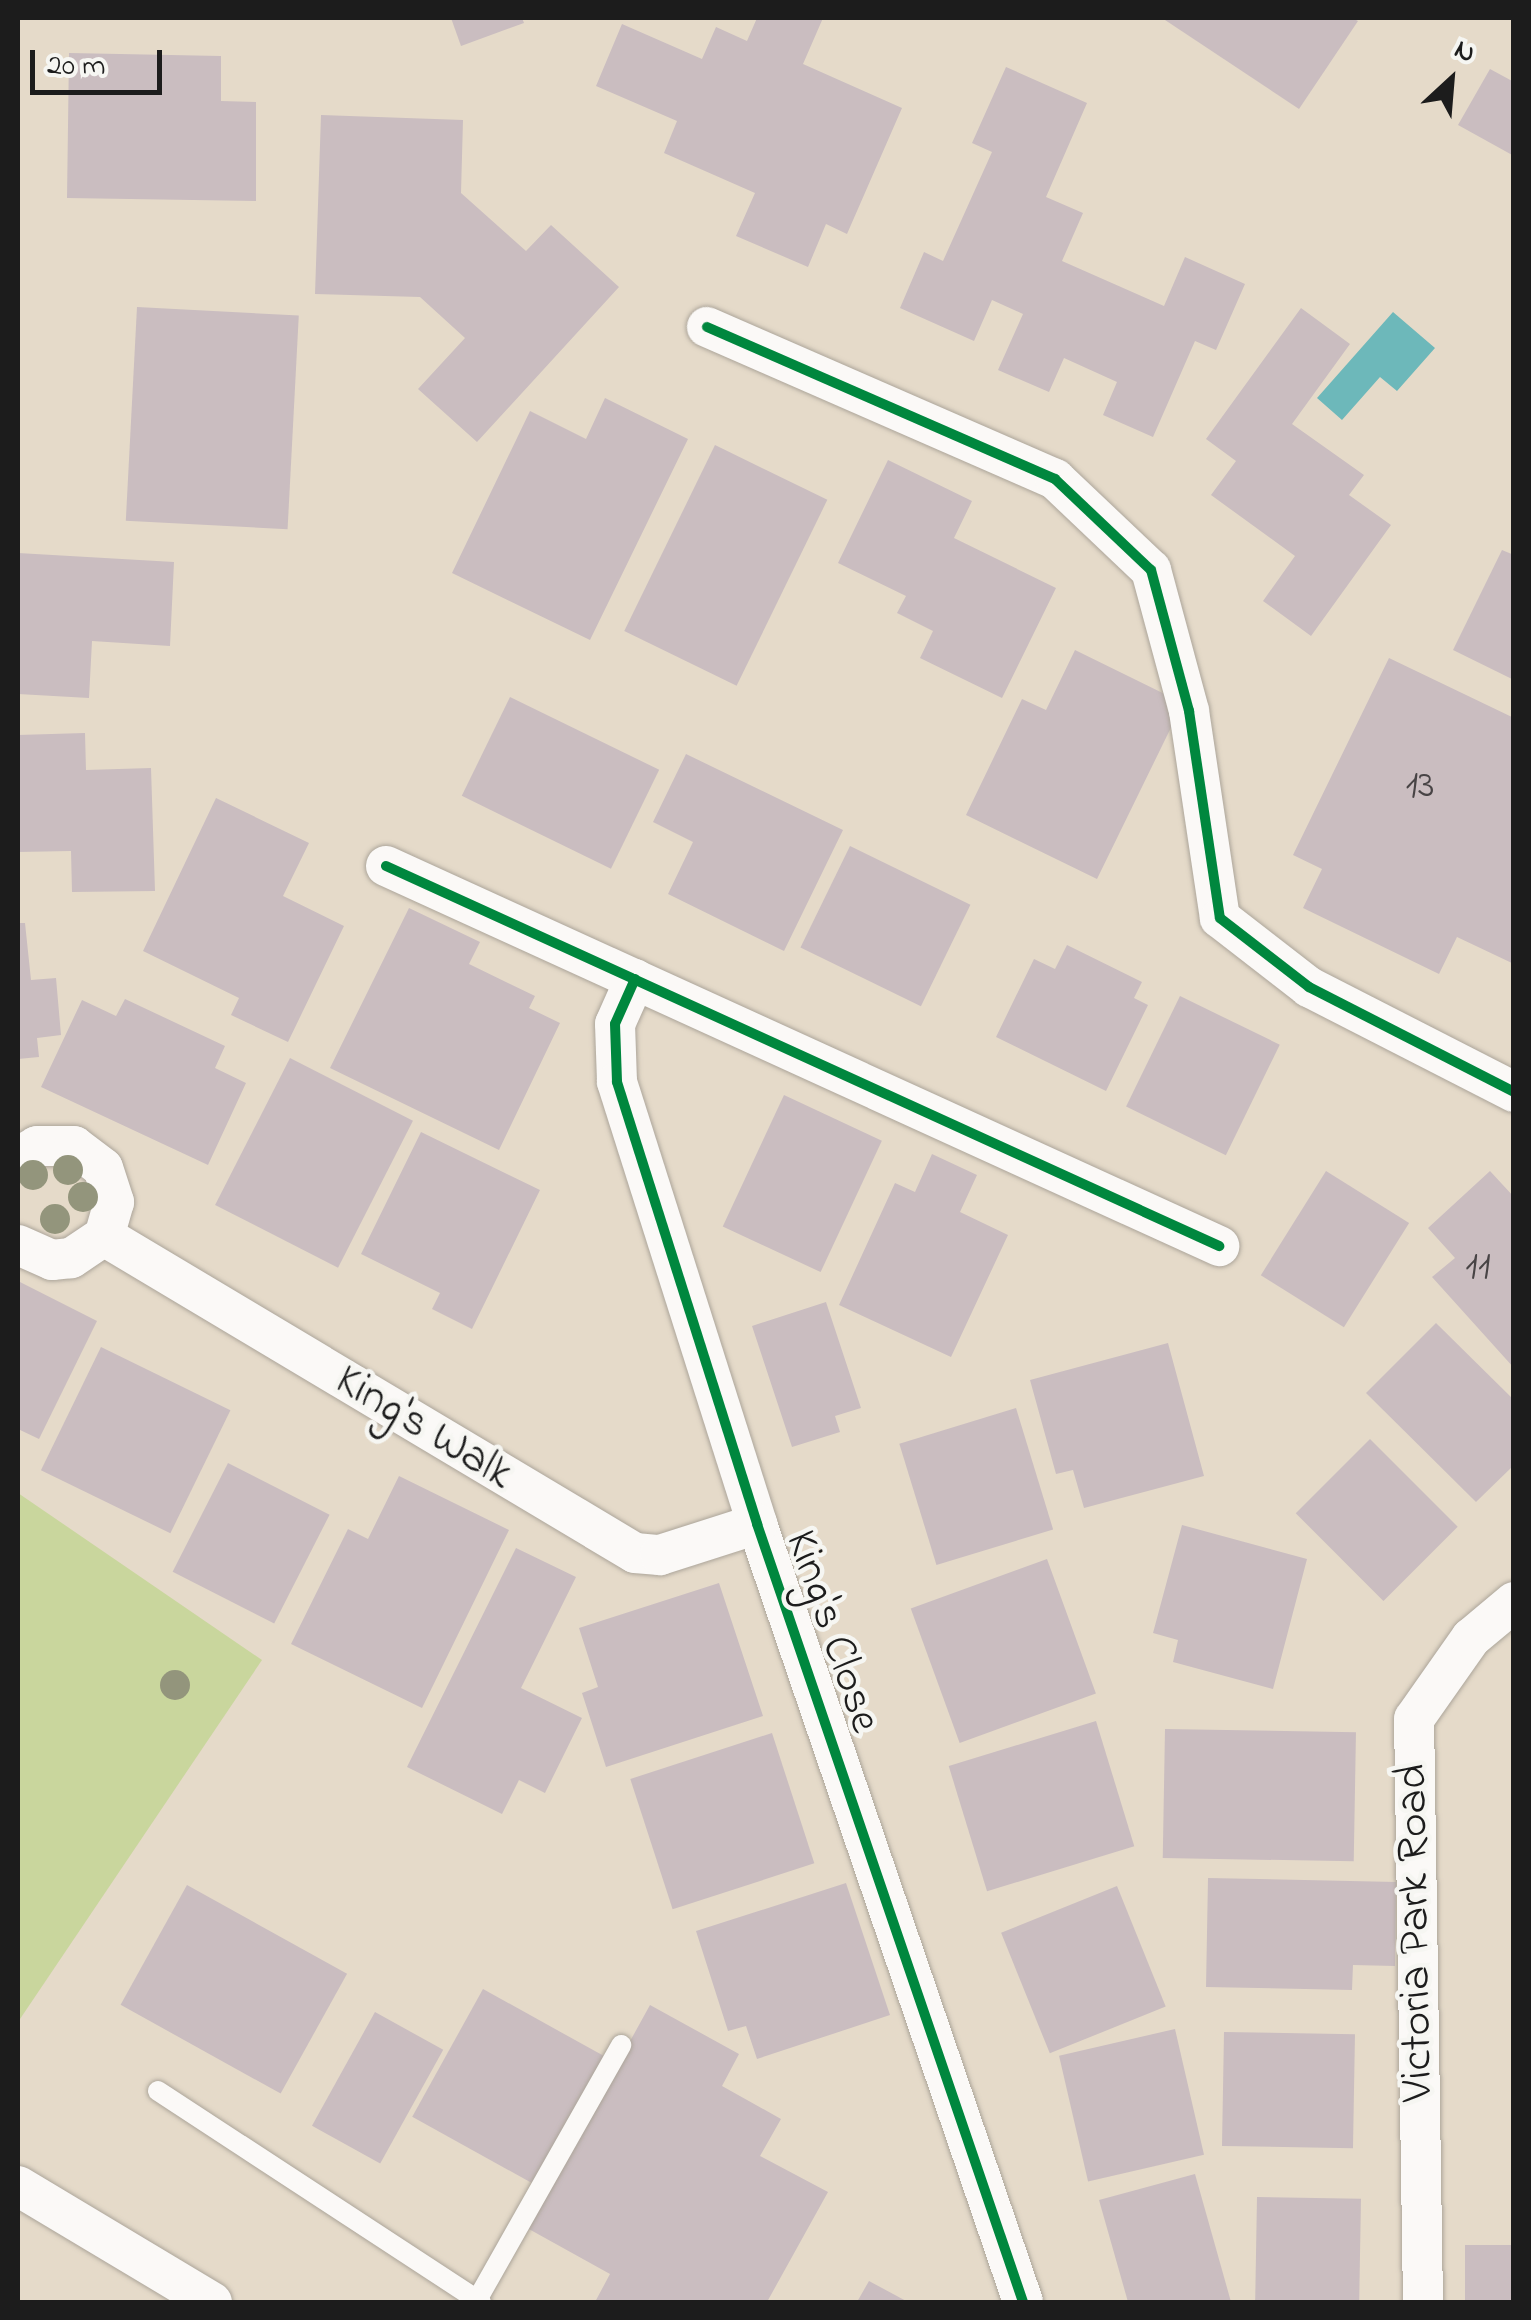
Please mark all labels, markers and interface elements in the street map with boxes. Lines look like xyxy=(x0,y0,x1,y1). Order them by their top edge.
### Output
scale bar xyxy=(35,30,168,92)
north arrow xyxy=(1401,30,1501,130)
text: N xyxy=(1447,30,1482,75)
text: 20 m xyxy=(47,45,106,89)
house number: 13 xyxy=(1405,763,1435,811)
house number: 11 xyxy=(1465,1244,1491,1292)
street label: King's Walk xyxy=(324,1355,522,1503)
street label: King's Close xyxy=(771,1524,891,1740)
street label: Victoria Park Road xyxy=(1387,1764,1447,2102)

